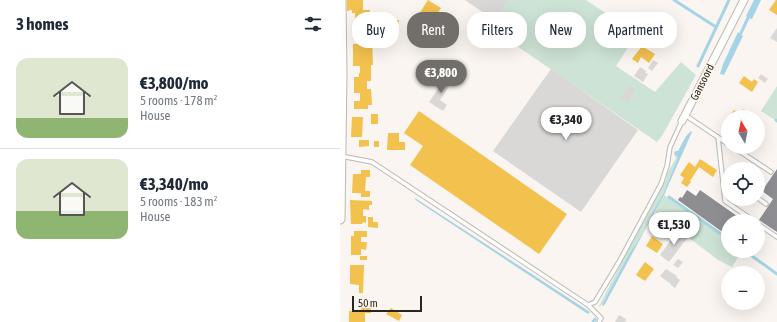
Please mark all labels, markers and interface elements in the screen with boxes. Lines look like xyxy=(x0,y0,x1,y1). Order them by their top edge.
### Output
chip: Buy xyxy=(352,12,399,48)
chip: Rent xyxy=(407,12,459,48)
chip: Filters xyxy=(467,12,527,48)
chip: New xyxy=(535,12,586,48)
chip: Apartment xyxy=(594,12,677,48)
icon: filters xyxy=(302,13,324,35)
text: 3 homes xyxy=(16,14,69,34)
pin: €3,800 xyxy=(408,60,474,94)
street label: Gansoord xyxy=(688,62,716,102)
text: €3,800 xyxy=(425,65,457,80)
text: €3,800/mo xyxy=(140,73,209,93)
icon: home xyxy=(48,74,96,122)
text: 5 rooms · 178 m² xyxy=(140,93,217,108)
pin: €3,340 xyxy=(533,107,599,141)
text: House xyxy=(140,108,170,123)
north arrow xyxy=(721,110,765,154)
map controls xyxy=(721,110,765,310)
text: €3,340 xyxy=(550,112,582,127)
button: locate xyxy=(721,162,765,206)
text: €3,340/mo xyxy=(140,174,209,194)
icon: home xyxy=(48,175,96,223)
text: 5 rooms · 183 m² xyxy=(140,194,217,209)
text: House xyxy=(140,209,170,224)
pin: €1,530 xyxy=(641,212,707,246)
button: + xyxy=(721,214,765,258)
text: €1,530 xyxy=(658,217,690,232)
button: − xyxy=(721,266,765,310)
scale bar xyxy=(352,294,422,313)
text: 50 m xyxy=(358,297,378,309)

